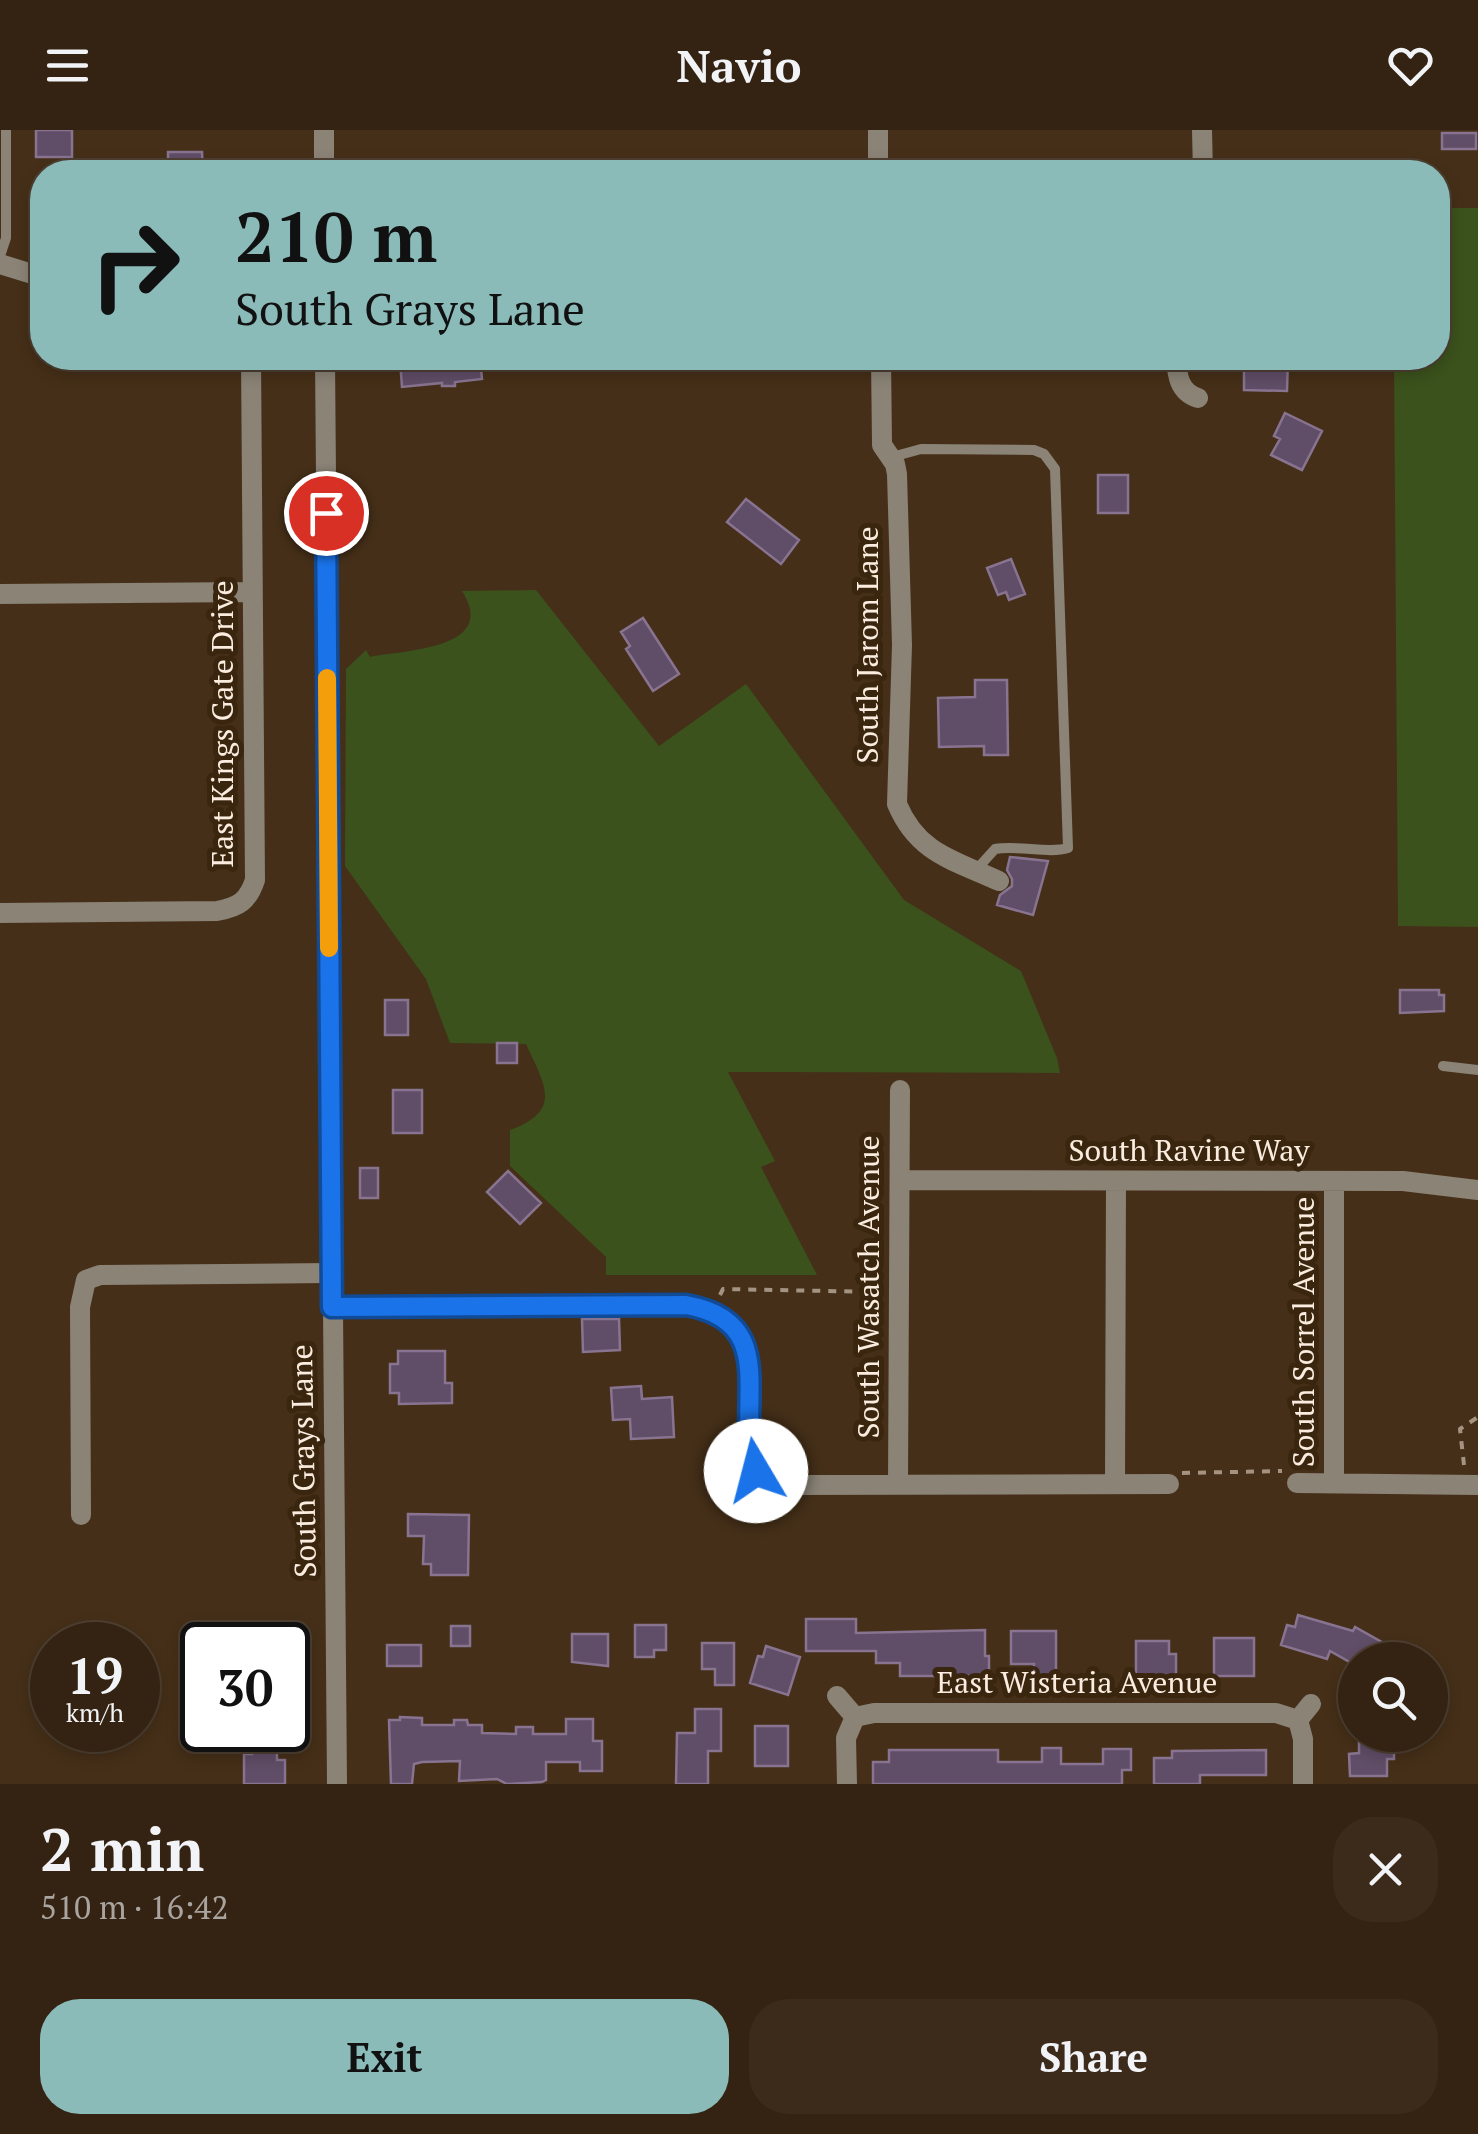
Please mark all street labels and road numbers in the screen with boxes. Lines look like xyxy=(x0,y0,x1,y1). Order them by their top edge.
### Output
street label: South Jarom Lane xyxy=(847,526,887,764)
street label: East Kings Gate Drive xyxy=(202,580,242,868)
street label: South Ravine Way xyxy=(1069,1130,1310,1170)
street label: South Wasatch Avenue xyxy=(848,1136,888,1438)
street label: South Sorrel Avenue xyxy=(1283,1197,1323,1467)
street label: South Grays Lane xyxy=(281,1344,325,1578)
street label: East Wisteria Avenue xyxy=(937,1662,1217,1702)

